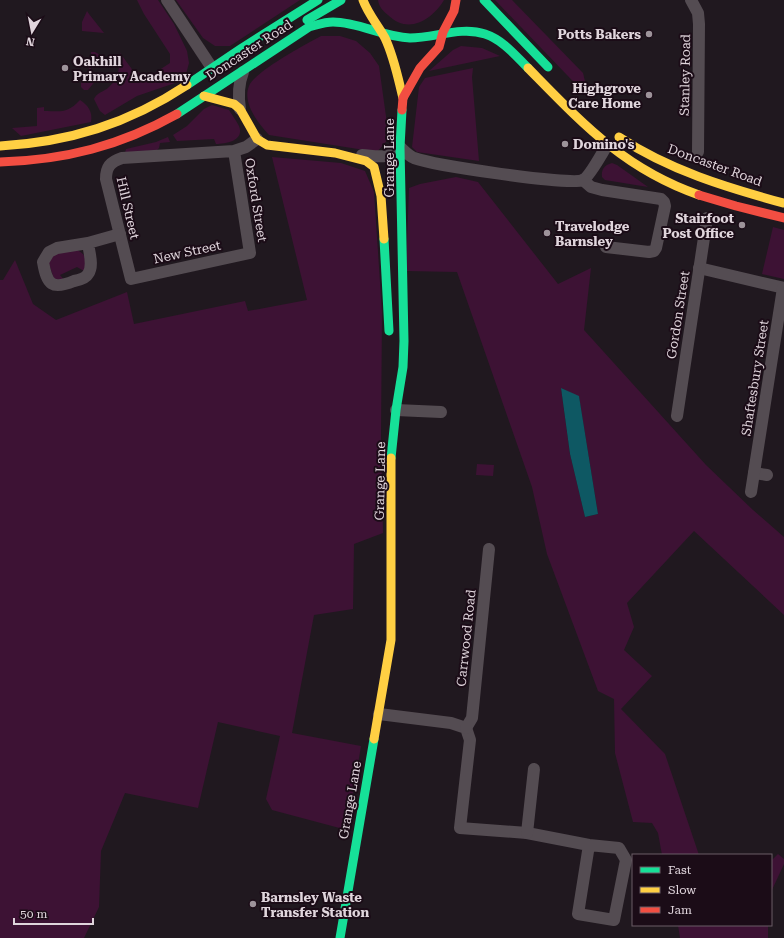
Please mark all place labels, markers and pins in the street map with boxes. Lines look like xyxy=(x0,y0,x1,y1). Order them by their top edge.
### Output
place label: Potts Bakers xyxy=(557,27,641,42)
marker: Potts Bakers xyxy=(644,29,654,39)
place label: Oakhill Primary Academy xyxy=(73,54,191,84)
marker: Oakhill Primary Academy xyxy=(60,63,70,73)
place label: Highgrove Care Home xyxy=(568,81,641,111)
marker: Highgrove Care Home xyxy=(644,90,654,100)
place label: Domino's xyxy=(573,137,635,152)
marker: Domino's xyxy=(560,139,570,149)
place label: Stairfoot Post Office xyxy=(663,211,735,241)
place label: Travelodge Barnsley xyxy=(555,219,630,249)
marker: Stairfoot Post Office xyxy=(737,220,747,230)
marker: Travelodge Barnsley xyxy=(542,228,552,238)
place label: Barnsley Waste Transfer Station xyxy=(261,890,369,920)
marker: Barnsley Waste Transfer Station xyxy=(248,899,258,909)

